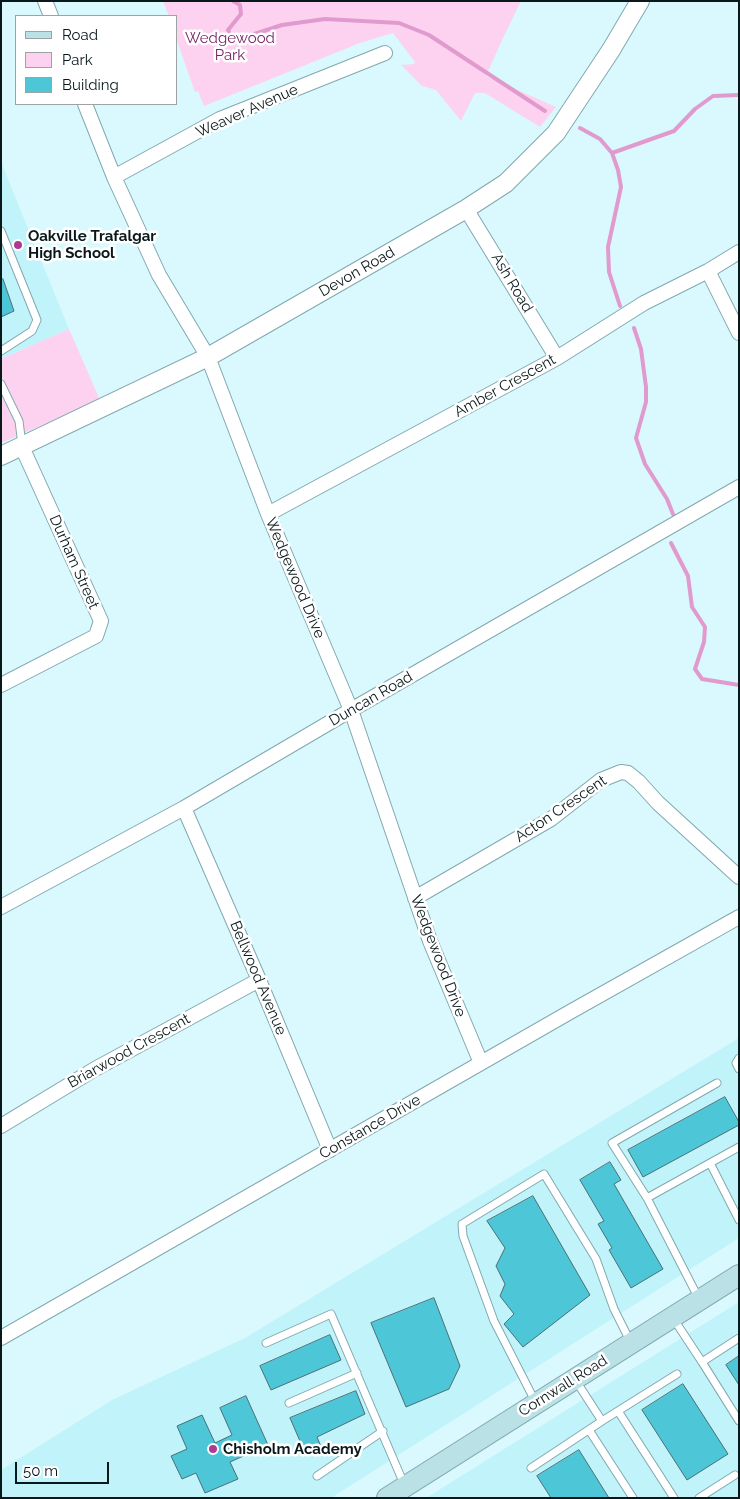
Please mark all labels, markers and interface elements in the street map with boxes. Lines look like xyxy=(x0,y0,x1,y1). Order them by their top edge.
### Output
legend xyxy=(15,15,178,105)
text: Road xyxy=(62,26,98,44)
park label: Wedgewood Park xyxy=(185,29,275,64)
text: Park xyxy=(62,51,93,69)
text: Building xyxy=(62,76,119,94)
street label: Weaver Avenue xyxy=(193,80,301,142)
place label: Oakville Trafalgar High School xyxy=(28,227,156,262)
marker: Oakville Trafalgar High School xyxy=(12,239,24,251)
street label: Devon Road xyxy=(316,243,398,301)
street label: Ash Road xyxy=(487,250,537,316)
street label: Amber Crescent xyxy=(451,351,559,421)
street label: Durham Street xyxy=(45,512,103,612)
street label: Wedgewood Drive xyxy=(261,515,329,641)
street label: Duncan Road xyxy=(326,668,416,730)
street label: Acton Crescent xyxy=(512,772,610,846)
street label: Wedgewood Drive xyxy=(406,892,470,1020)
street label: Bellwood Avenue xyxy=(226,918,290,1038)
street label: Briarwood Crescent xyxy=(65,1010,193,1092)
street label: Constance Drive xyxy=(316,1091,424,1163)
street label: Cornwall Road xyxy=(515,1352,611,1420)
place label: Chisholm Academy xyxy=(223,1440,362,1458)
marker: Chisholm Academy xyxy=(207,1443,219,1455)
scale bar xyxy=(18,1452,111,1484)
text: 50 m xyxy=(23,1462,58,1480)

